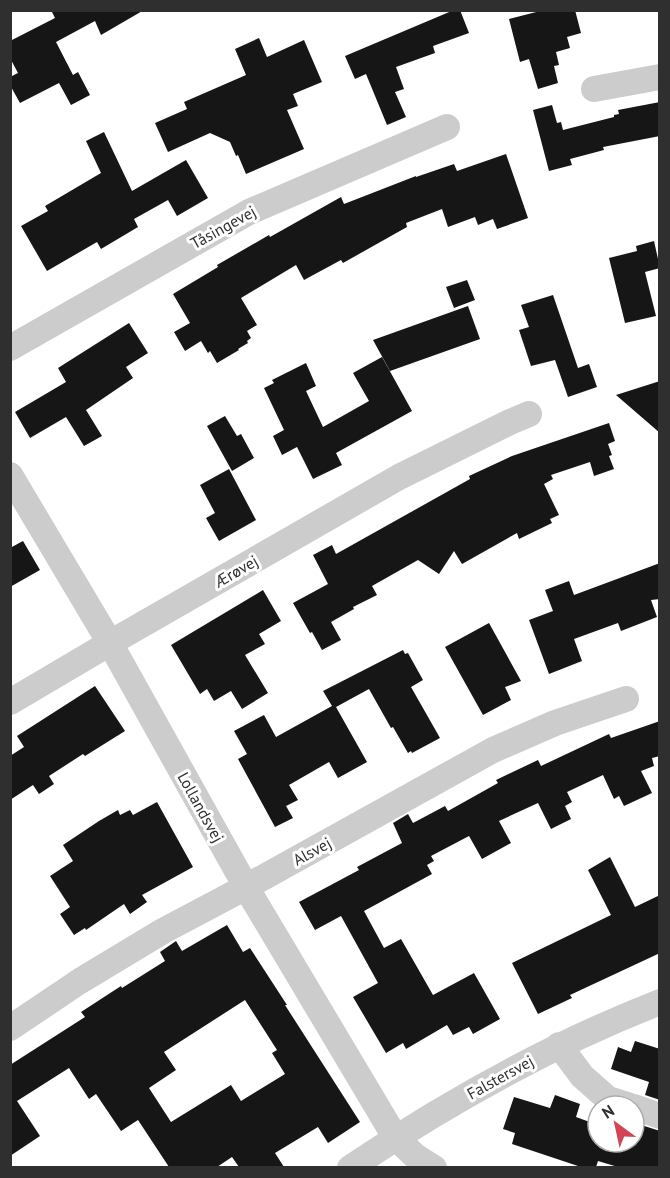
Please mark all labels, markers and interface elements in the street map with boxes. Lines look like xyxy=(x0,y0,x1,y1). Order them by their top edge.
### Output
street label: Tåsingevej xyxy=(187,201,259,253)
street label: Ærøvej xyxy=(210,551,261,592)
street label: Lollandsvej xyxy=(174,768,228,846)
street label: Alsvej xyxy=(289,832,335,870)
street label: Falstersvej xyxy=(463,1051,537,1103)
north arrow xyxy=(586,1094,646,1154)
text: N xyxy=(598,1100,618,1123)

